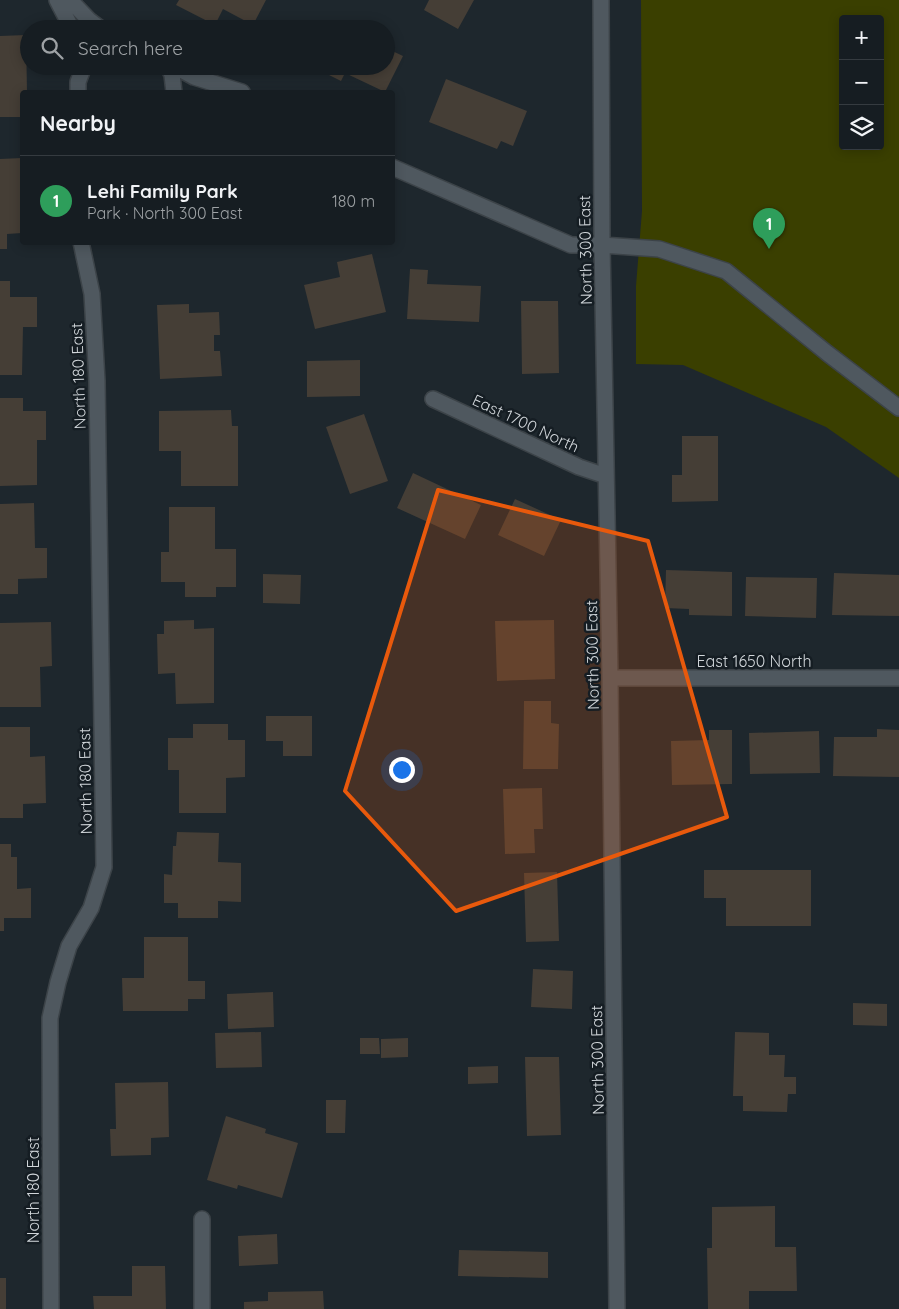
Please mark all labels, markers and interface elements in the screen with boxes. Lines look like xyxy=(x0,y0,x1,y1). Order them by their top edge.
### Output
map controls xyxy=(839,15,884,150)
button: + xyxy=(839,15,884,60)
search box xyxy=(20,20,395,75)
icon: search xyxy=(38,34,66,62)
text: Search here xyxy=(78,36,183,60)
button: − xyxy=(839,60,884,105)
button: layers xyxy=(839,105,884,150)
text: Nearby xyxy=(40,110,116,136)
text: Lehi Family Park xyxy=(87,179,238,203)
text: 1 xyxy=(53,191,59,211)
text: 180 m xyxy=(332,191,375,211)
street label: North 300 East xyxy=(574,195,596,305)
text: Park · North 300 East xyxy=(87,203,243,223)
pin: 1 xyxy=(753,208,785,249)
street label: North 180 East xyxy=(66,322,90,430)
street label: East 1700 North xyxy=(469,390,583,456)
street label: North 300 East xyxy=(581,600,603,710)
street label: East 1650 North xyxy=(696,651,812,671)
street label: North 180 East xyxy=(74,728,96,834)
your location xyxy=(389,757,415,783)
street label: North 300 East xyxy=(586,1005,608,1115)
street label: North 180 East xyxy=(23,1137,43,1243)

